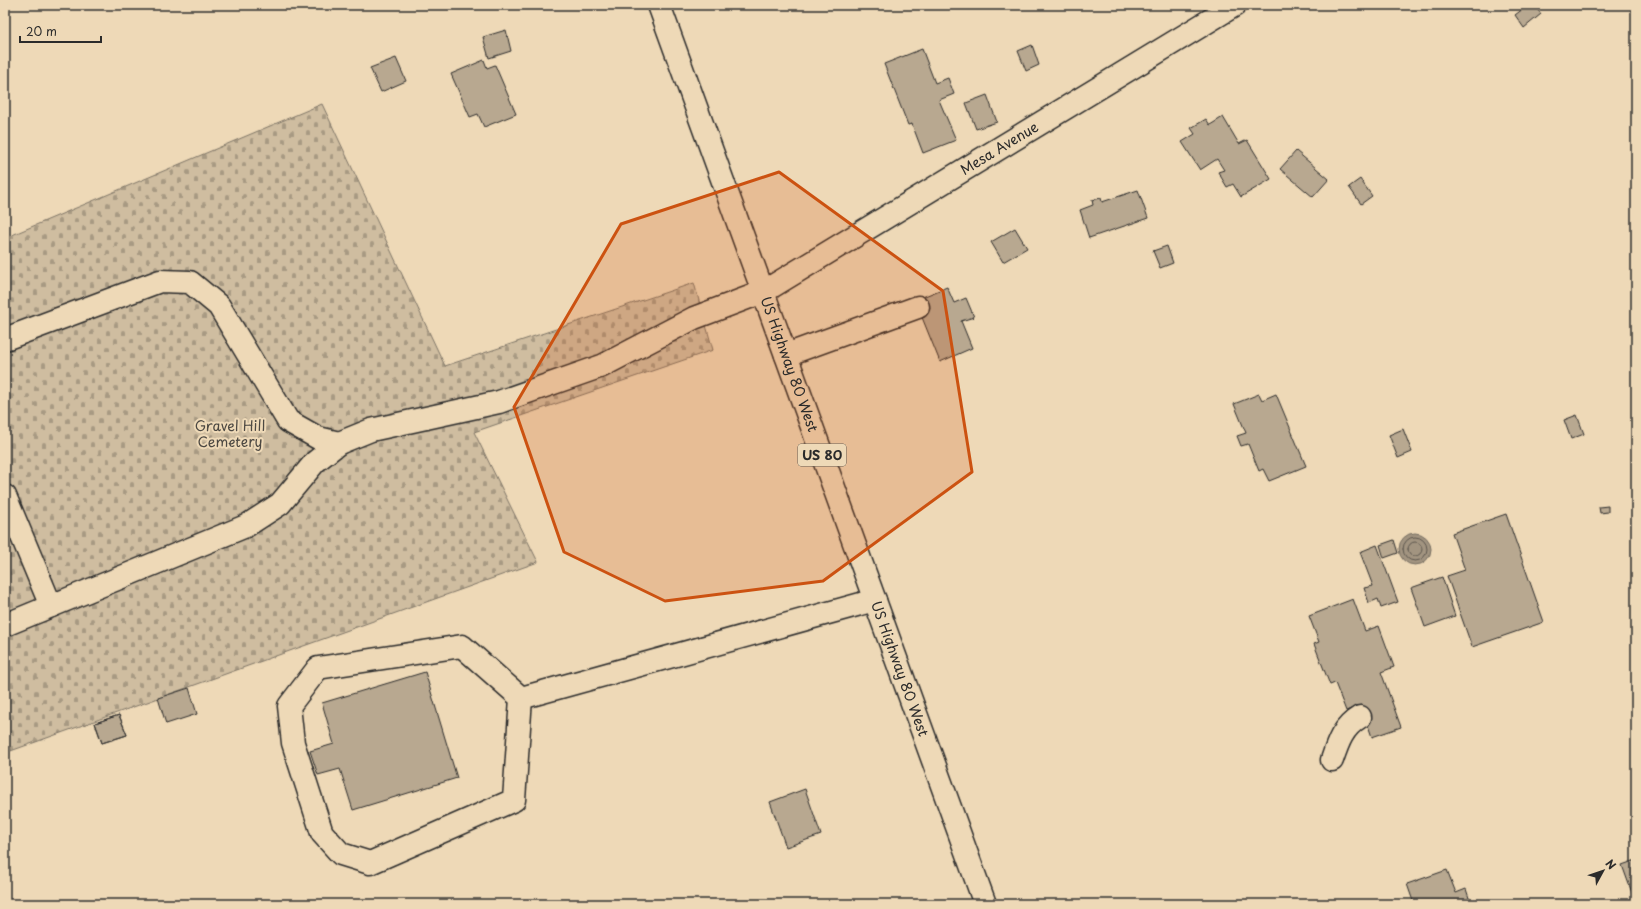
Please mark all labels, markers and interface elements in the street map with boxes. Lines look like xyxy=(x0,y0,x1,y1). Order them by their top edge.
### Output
scale bar xyxy=(20,18,101,44)
text: 20 m xyxy=(26,22,57,40)
street label: Mesa Avenue xyxy=(956,116,1042,180)
street label: US Highway 80 West xyxy=(755,293,824,435)
park label: Gravel Hill Cemetery xyxy=(195,415,265,452)
road number: US 80 xyxy=(798,444,846,466)
street label: US Highway 80 West xyxy=(866,598,935,740)
north arrow xyxy=(1583,851,1623,891)
text: N xyxy=(1602,855,1621,873)

